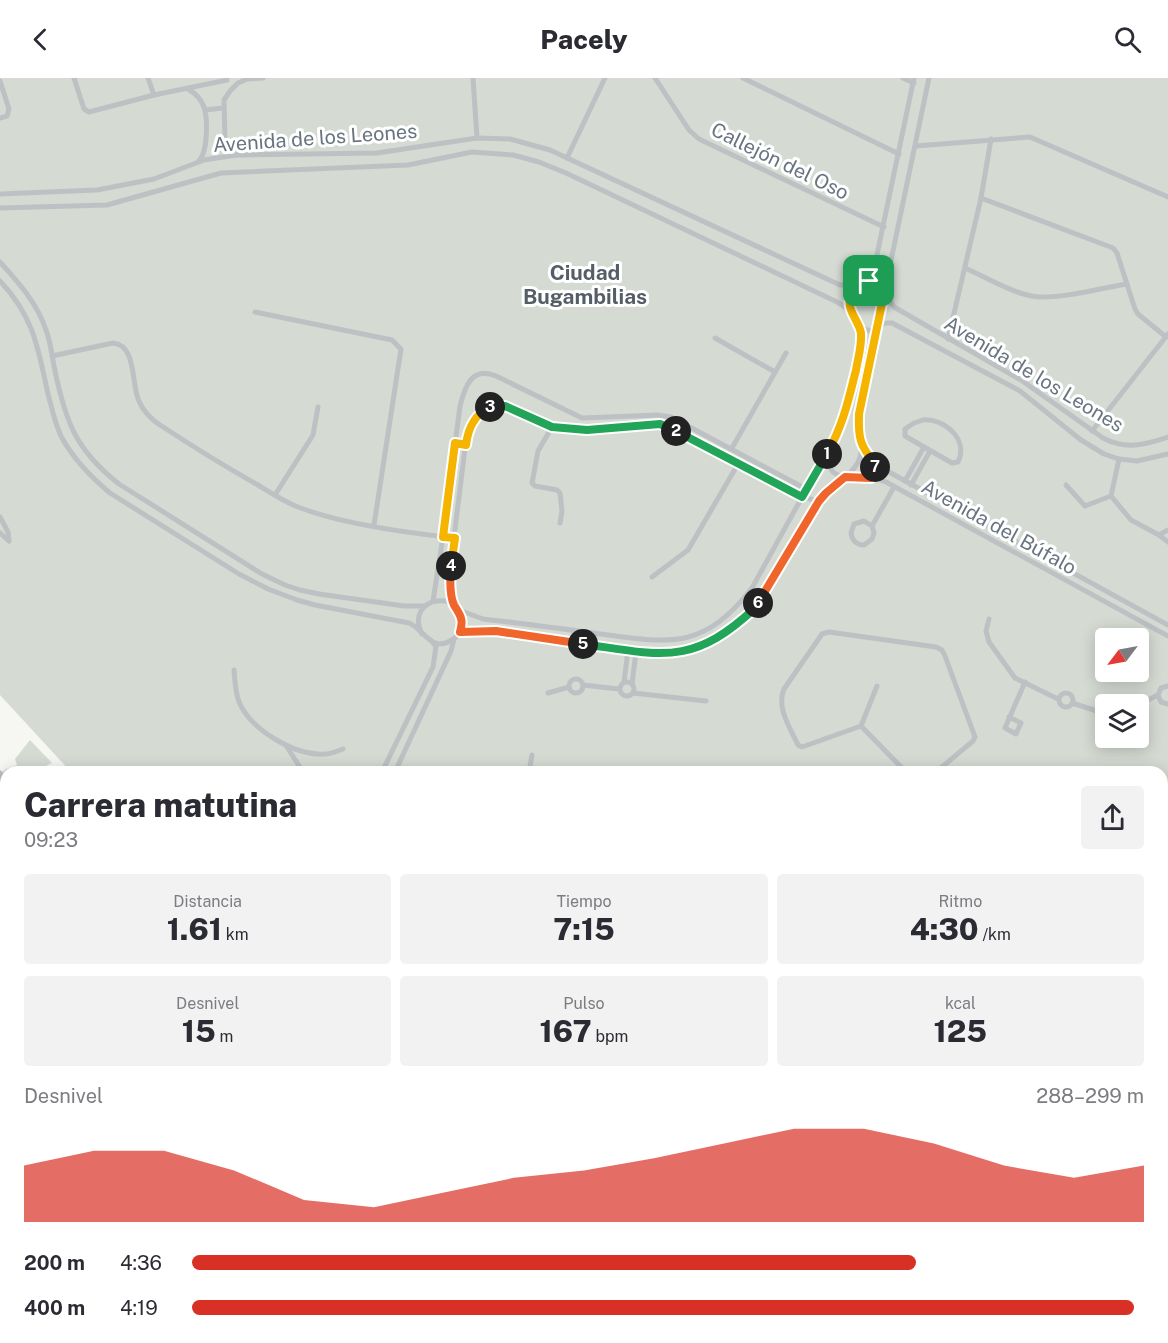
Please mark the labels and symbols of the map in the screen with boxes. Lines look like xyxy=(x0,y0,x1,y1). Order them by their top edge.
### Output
street label: Callejón del Oso xyxy=(707,117,853,205)
street label: Avenida de los Leones xyxy=(212,119,418,157)
pin xyxy=(843,255,894,306)
district label: Ciudad Bugambilias xyxy=(523,260,647,309)
street label: Avenida de los Leones xyxy=(940,311,1128,437)
pin: 3 xyxy=(475,392,505,422)
pin: 2 xyxy=(661,416,691,446)
pin: 1 xyxy=(812,439,842,469)
pin: 7 xyxy=(860,452,890,482)
street label: Avenida del Búfalo xyxy=(917,474,1081,580)
pin: 4 xyxy=(436,551,466,581)
pin: 6 xyxy=(743,588,773,618)
north arrow xyxy=(1095,628,1149,682)
pin: 5 xyxy=(568,629,598,659)

